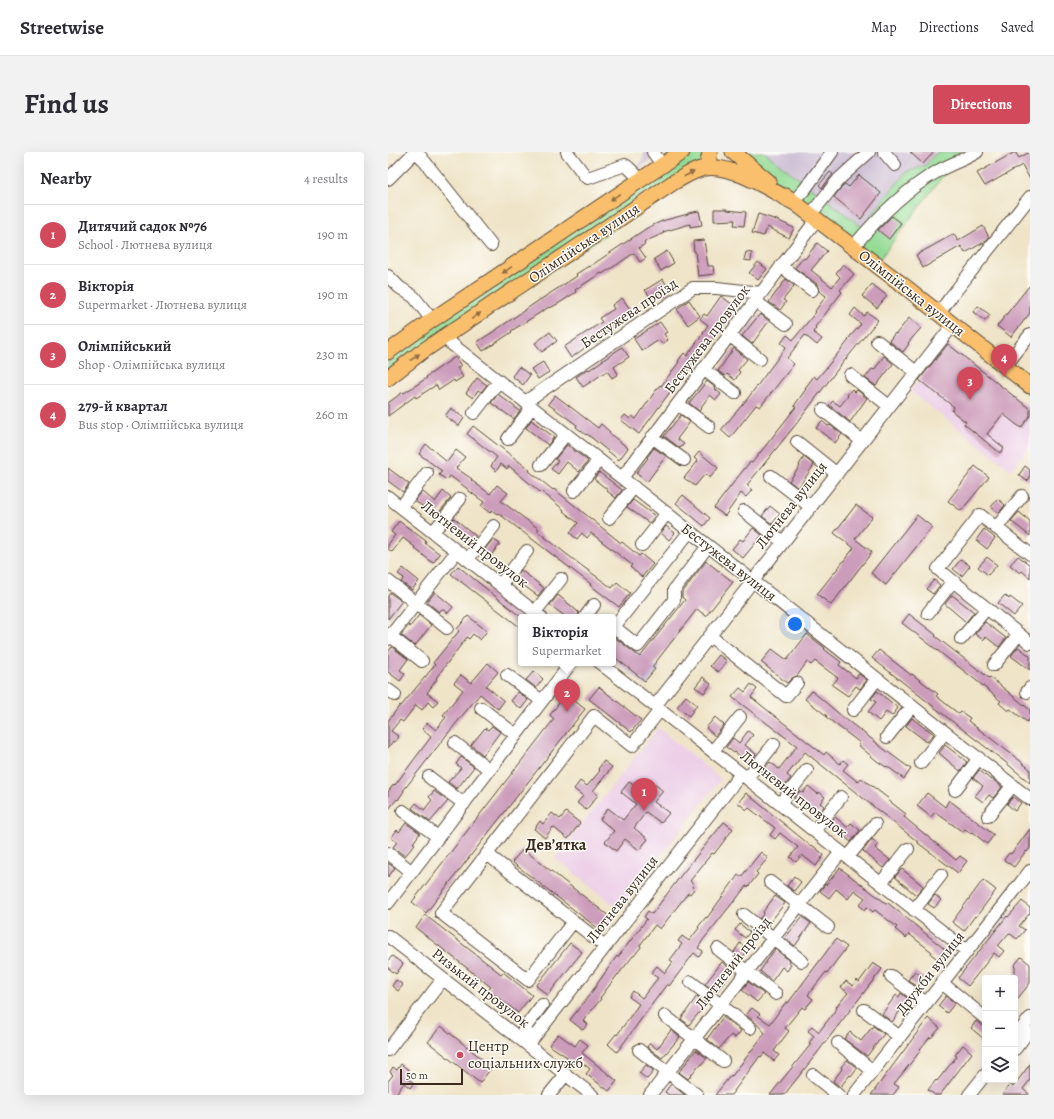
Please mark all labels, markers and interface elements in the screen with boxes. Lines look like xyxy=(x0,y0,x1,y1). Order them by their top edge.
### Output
text: Streetwise xyxy=(20,15,104,41)
text: Map xyxy=(871,18,897,37)
text: Directions xyxy=(919,18,979,37)
text: Saved xyxy=(1001,18,1034,37)
text: Find us xyxy=(24,85,109,123)
button: Directions xyxy=(933,85,1030,124)
text: Nearby xyxy=(40,167,91,190)
text: 4 results xyxy=(304,170,348,187)
one-way arrow xyxy=(683,170,695,177)
one-way arrow xyxy=(609,193,620,201)
street label: Олімпійська вулиця xyxy=(525,198,643,288)
text: Дитячий садок №76 xyxy=(78,216,207,236)
text: 1 xyxy=(51,226,55,243)
text: 190 m xyxy=(317,226,348,243)
text: School · Лютнева вулиця xyxy=(78,236,212,253)
street label: Олімпійська вулиця xyxy=(855,245,969,341)
one-way arrow xyxy=(502,266,512,274)
street label: Бестужева проїзд xyxy=(577,273,681,353)
text: Вікторія xyxy=(78,276,134,296)
street label: Бестужева провулок xyxy=(660,280,755,397)
text: 2 xyxy=(50,286,56,303)
text: 190 m xyxy=(317,286,348,303)
text: Supermarket · Лютнева вулиця xyxy=(78,296,247,313)
one-way arrow xyxy=(471,312,482,320)
text: Олімпійський xyxy=(78,336,171,356)
pin: 4 xyxy=(991,344,1017,377)
text: 3 xyxy=(50,346,56,363)
text: 230 m xyxy=(316,346,348,363)
one-way arrow xyxy=(410,353,421,361)
text: Shop · Олімпійська вулиця xyxy=(78,356,225,373)
pin: 3 xyxy=(957,367,983,400)
text: 279-й квартал xyxy=(78,396,168,416)
text: 4 xyxy=(50,406,56,423)
text: 260 m xyxy=(315,406,348,423)
text: Bus stop · Олімпійська вулиця xyxy=(78,416,244,433)
street label: Лютнева вулиця xyxy=(751,457,831,553)
street label: Лютневий провулок xyxy=(417,496,533,592)
street label: Бестужева вулиця xyxy=(677,518,781,606)
popup xyxy=(518,614,616,666)
your location xyxy=(785,614,805,634)
text: Вікторія xyxy=(532,622,588,642)
text: Supermarket xyxy=(532,642,602,659)
pin: 2 xyxy=(554,679,580,712)
street label: Лютневий провулок xyxy=(736,746,852,842)
pin: 1 xyxy=(631,778,657,811)
district label: Дев’ятка xyxy=(526,834,587,856)
street label: Лютнева вулиця xyxy=(582,851,662,947)
street label: Лютневий проїзд xyxy=(690,912,776,1014)
street label: Дружби вулиця xyxy=(891,927,969,1019)
street label: Ризький провулок xyxy=(428,943,534,1033)
map controls xyxy=(982,975,1018,1083)
button: + xyxy=(982,975,1018,1011)
button: − xyxy=(982,1011,1018,1047)
place label: Центр соціальних служб xyxy=(468,1036,583,1073)
button: layers xyxy=(982,1047,1018,1083)
marker: Центр соціальних служб xyxy=(455,1050,465,1060)
scale bar xyxy=(400,1067,463,1086)
text: 50 m xyxy=(406,1068,428,1083)

